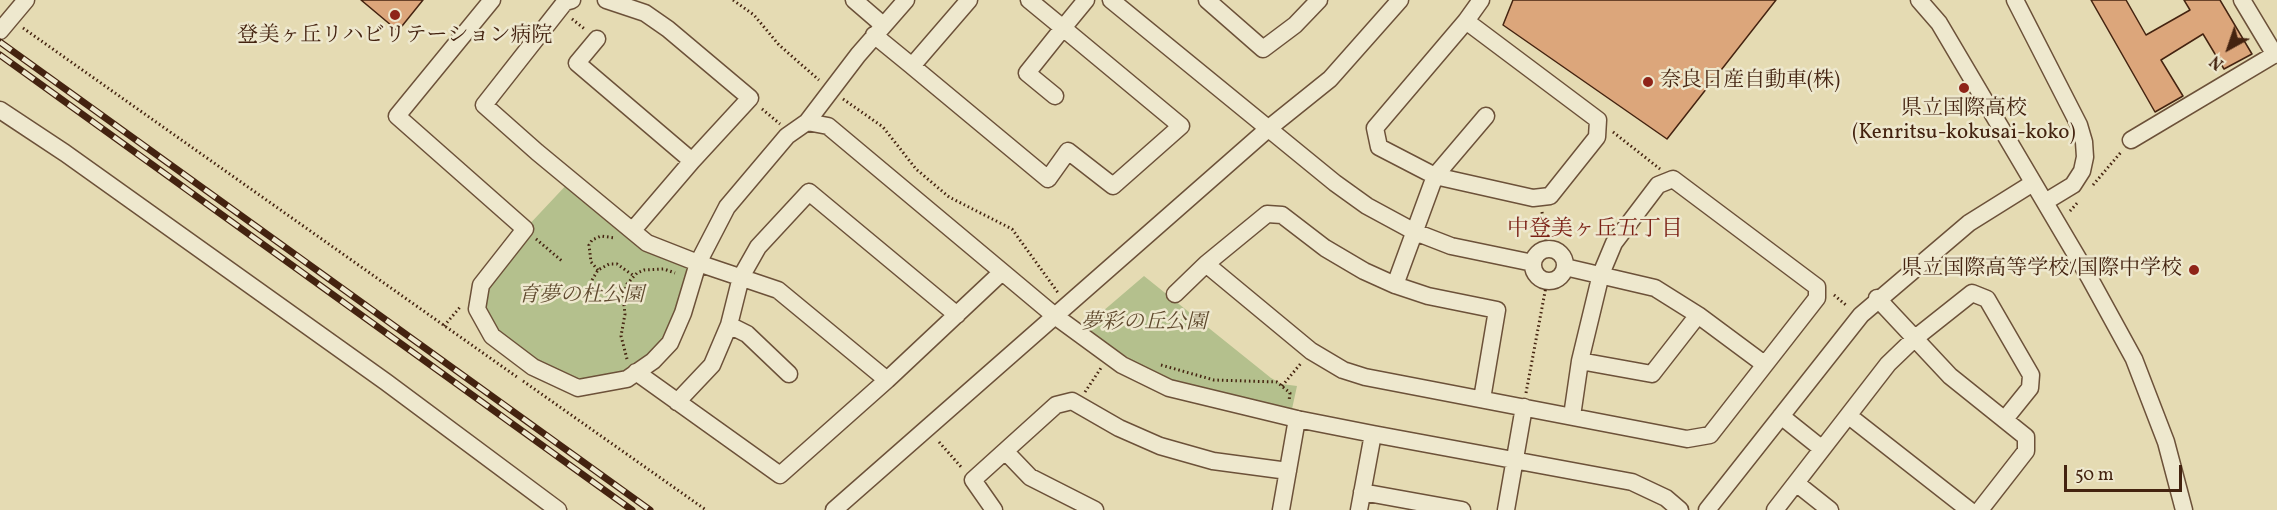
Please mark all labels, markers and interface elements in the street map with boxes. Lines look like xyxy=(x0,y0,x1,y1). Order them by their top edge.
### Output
marker: 登美ヶ丘リハビリテーション病院 xyxy=(388,8,402,22)
north arrow xyxy=(2199,18,2259,78)
place label: 登美ヶ丘リハビリテーション病院 xyxy=(238,24,552,50)
text: N xyxy=(2206,50,2229,74)
place label: 奈良日産自動車(株) xyxy=(1660,69,1840,95)
marker: 奈良日産自動車(株) xyxy=(1641,75,1655,89)
marker: 県立国際高校 (Kenritsu-kokusai-koko) xyxy=(1957,81,1971,95)
place label: 県立国際高校 (Kenritsu-kokusai-koko) xyxy=(1852,97,2076,147)
district label: 中登美ヶ丘五丁目 xyxy=(1507,218,1683,244)
place label: 県立国際高等学校/国際中学校 xyxy=(1901,257,2182,283)
marker: 県立国際高等学校/国際中学校 xyxy=(2187,263,2201,277)
park label: 育夢の杜公園 xyxy=(518,284,644,310)
park label: 夢彩の丘公園 xyxy=(1081,311,1207,337)
scale bar xyxy=(2067,453,2186,491)
text: 50 m xyxy=(2075,463,2114,488)

